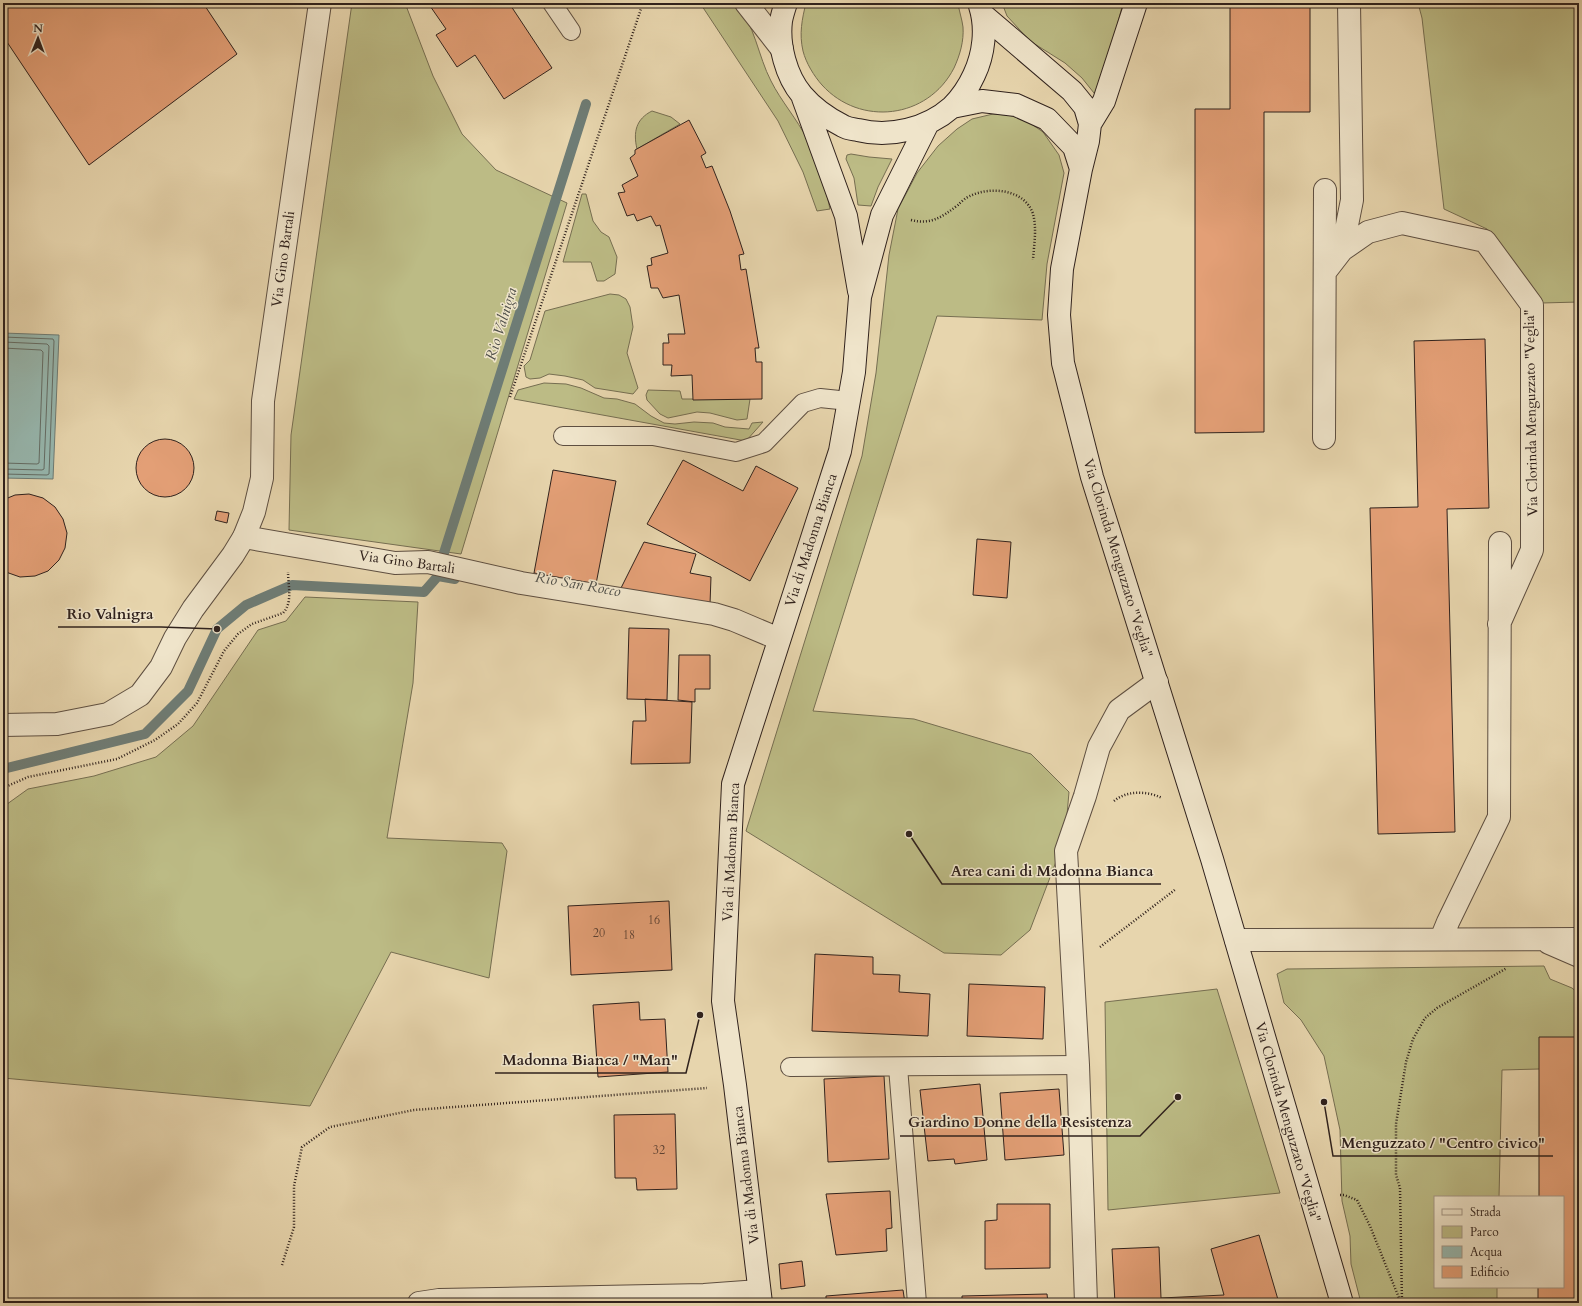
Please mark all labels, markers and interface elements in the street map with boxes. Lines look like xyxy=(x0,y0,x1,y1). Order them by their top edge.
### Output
north arrow xyxy=(18,18,58,58)
text: N xyxy=(33,21,44,36)
street label: Via Gino Bartali xyxy=(267,210,299,308)
water label: Rio Valnigra xyxy=(480,285,522,363)
street label: Via Clorinda Menguzzato "Veglia" xyxy=(1520,309,1542,517)
street label: Via Clorinda Menguzzato "Veglia" xyxy=(1079,456,1157,660)
street label: Via di Madonna Bianca xyxy=(780,471,842,609)
street label: Via Gino Bartali xyxy=(358,546,456,578)
water label: Rio San Rocco xyxy=(534,567,622,601)
callout: Rio Valnigra xyxy=(58,600,161,627)
text: Rio Valnigra xyxy=(66,604,154,624)
street label: Via di Madonna Bianca xyxy=(718,782,744,922)
callout: Area cani di Madonna Bianca xyxy=(942,857,1161,884)
text: Area cani di Madonna Bianca xyxy=(951,861,1154,881)
house number: 16 xyxy=(648,912,660,928)
house number: 20 xyxy=(593,925,605,941)
house number: 18 xyxy=(623,927,635,943)
street label: Via Clorinda Menguzzato "Veglia" xyxy=(1250,1020,1326,1224)
callout: Madonna Bianca / "Man" xyxy=(495,1046,686,1073)
text: Madonna Bianca / "Man" xyxy=(502,1050,678,1070)
street label: Via di Madonna Bianca xyxy=(728,1105,764,1245)
callout: Giardino Donne della Resistenza xyxy=(900,1109,1140,1136)
text: Giardino Donne della Resistenza xyxy=(908,1112,1132,1132)
callout: Menguzzato / "Centro civico" xyxy=(1333,1129,1553,1156)
text: Menguzzato / "Centro civico" xyxy=(1341,1133,1545,1153)
house number: 32 xyxy=(653,1142,665,1158)
legend xyxy=(1434,1196,1564,1288)
text: Strada xyxy=(1470,1204,1502,1220)
text: Parco xyxy=(1470,1224,1499,1240)
text: Acqua xyxy=(1470,1244,1503,1260)
text: Edificio xyxy=(1470,1264,1510,1280)

